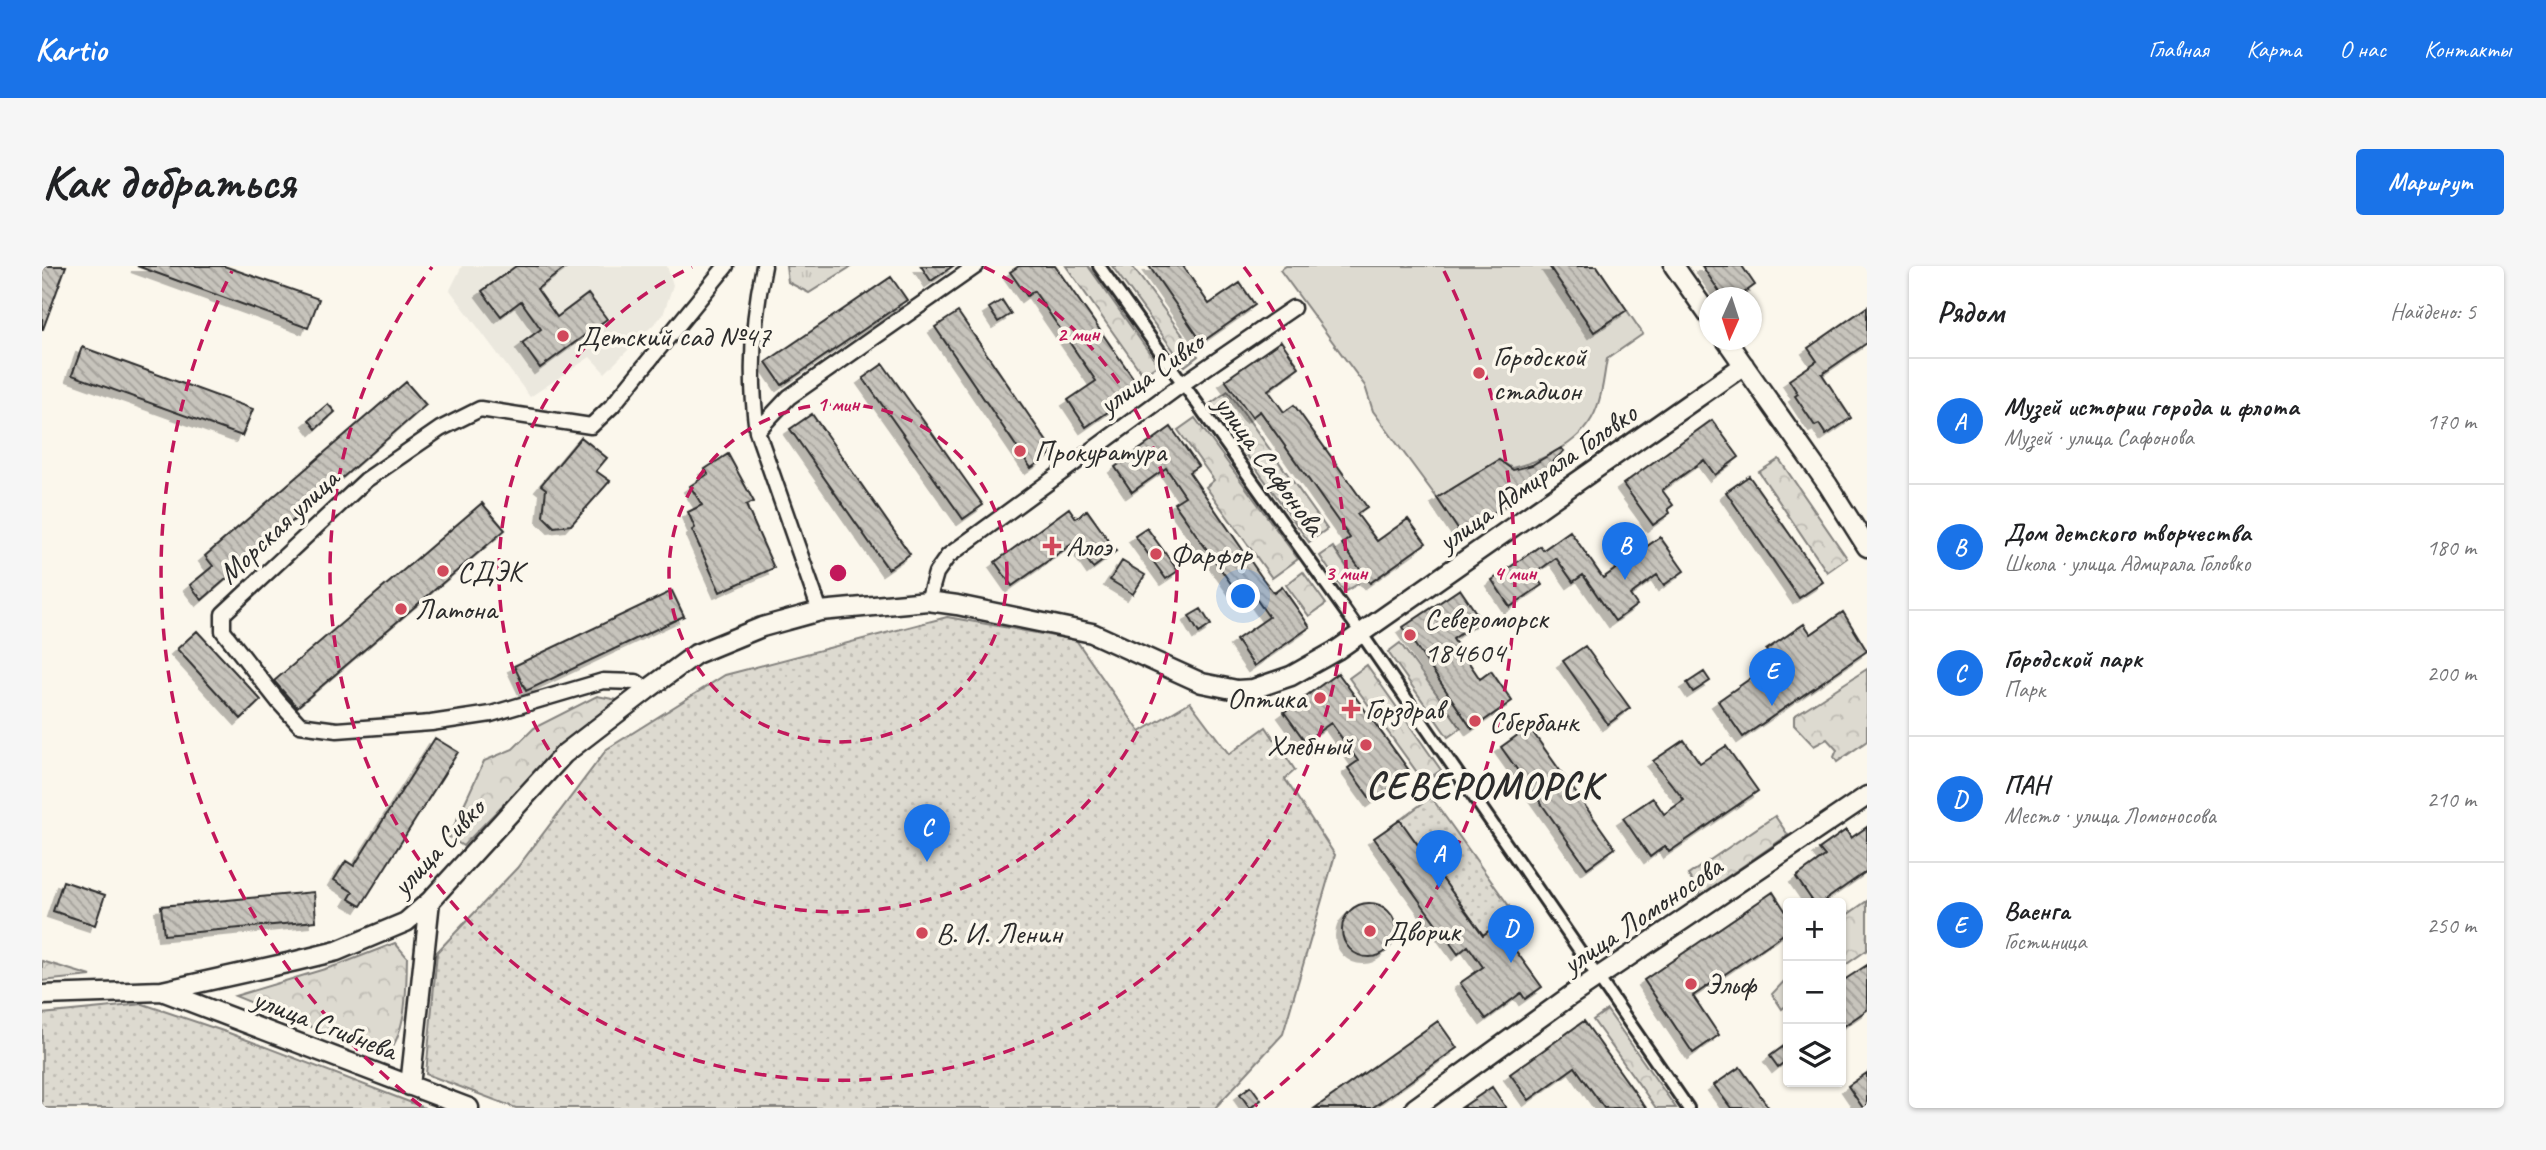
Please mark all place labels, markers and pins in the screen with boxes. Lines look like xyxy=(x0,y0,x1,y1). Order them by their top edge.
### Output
place label: Детский сад №47 xyxy=(577,317,772,355)
marker: Детский сад №47 xyxy=(555,328,571,344)
place label: Городской стадион xyxy=(1493,337,1588,409)
marker: Городской стадион xyxy=(1471,365,1487,381)
place label: Прокуратура xyxy=(1034,432,1168,470)
marker: Прокуратура xyxy=(1012,443,1028,459)
pin: B xyxy=(1602,522,1648,580)
place label: Алоэ xyxy=(1066,527,1113,565)
place label: Фарфор xyxy=(1170,535,1253,573)
marker: Алоэ xyxy=(1044,538,1060,554)
marker: Фарфор xyxy=(1148,546,1164,562)
place label: СДЭК xyxy=(457,552,529,590)
centre of rings xyxy=(826,561,850,585)
marker: СДЭК xyxy=(435,563,451,579)
place label: Латона xyxy=(415,590,499,628)
place label: Североморск 184604 xyxy=(1424,599,1550,671)
marker: Латона xyxy=(393,601,409,617)
marker: Североморск 184604 xyxy=(1402,627,1418,643)
pin: E xyxy=(1749,648,1795,706)
place label: Оптика xyxy=(1227,679,1308,717)
marker: Оптика xyxy=(1312,690,1328,706)
place label: Горздрав xyxy=(1365,690,1448,728)
marker: Горздрав xyxy=(1343,701,1359,717)
place label: Сбербанк xyxy=(1489,702,1580,740)
marker: Сбербанк xyxy=(1467,713,1483,729)
place label: Хлебный xyxy=(1267,726,1353,764)
marker: Хлебный xyxy=(1358,737,1374,753)
pin: C xyxy=(904,804,950,862)
pin: A xyxy=(1416,830,1462,888)
pin: D xyxy=(1488,905,1534,963)
place label: Дворик xyxy=(1384,912,1462,950)
place label: В. И. Ленин xyxy=(936,914,1064,952)
marker: Дворик xyxy=(1362,923,1378,939)
marker: В. И. Ленин xyxy=(914,925,930,941)
place label: Эльф xyxy=(1705,965,1758,1003)
marker: Эльф xyxy=(1683,976,1699,992)

